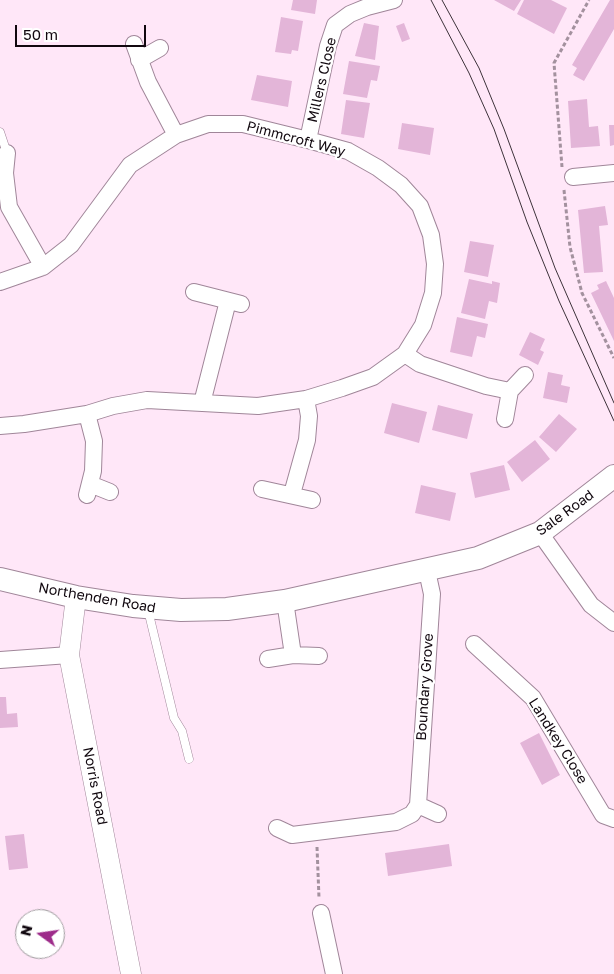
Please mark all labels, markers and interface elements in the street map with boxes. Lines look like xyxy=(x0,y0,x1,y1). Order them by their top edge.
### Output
scale bar xyxy=(18,15,149,47)
text: 50 m xyxy=(23,25,58,43)
street label: Millers Close xyxy=(304,36,340,124)
street label: Pimmcroft Way xyxy=(245,118,347,160)
street label: Sale Road xyxy=(533,486,597,540)
street label: Northenden Road xyxy=(37,579,157,617)
street label: Boundary Grove xyxy=(413,633,437,741)
street label: Landkey Close xyxy=(525,695,591,787)
street label: Norris Road xyxy=(79,746,111,826)
north arrow xyxy=(15,909,65,959)
text: N xyxy=(16,923,35,938)

